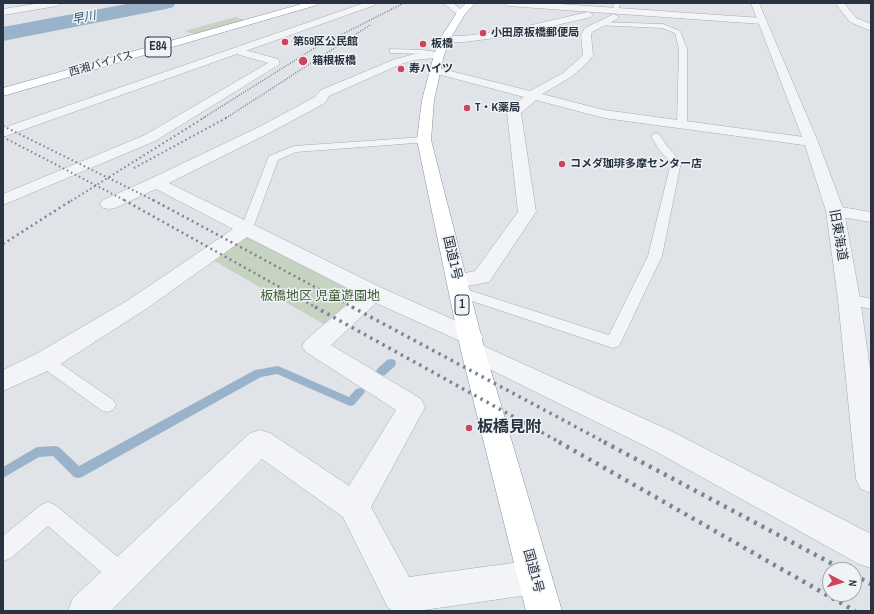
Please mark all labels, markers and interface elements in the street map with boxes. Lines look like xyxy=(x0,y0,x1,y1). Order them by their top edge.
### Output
water label: 早川 xyxy=(71,9,97,27)
place label: 小田原板橋郵便局 xyxy=(491,26,579,40)
marker: 小田原板橋郵便局 xyxy=(478,28,488,38)
place label: 第59区公民館 xyxy=(293,35,358,49)
road number: E84 xyxy=(145,37,171,57)
marker: 第59区公民館 xyxy=(280,37,290,47)
place label: 板橋 xyxy=(431,37,453,51)
marker: 板橋 xyxy=(418,39,428,49)
street label: 西湘バイパス xyxy=(67,49,135,79)
place label: 箱根板橋 xyxy=(312,54,356,68)
marker: 箱根板橋 xyxy=(297,55,309,67)
place label: 寿ハイツ xyxy=(409,62,453,76)
marker: 寿ハイツ xyxy=(396,64,406,74)
place label: T・K薬局 xyxy=(475,101,520,115)
marker: T・K薬局 xyxy=(462,103,472,113)
place label: コメダ珈琲多摩センター店 xyxy=(570,157,702,171)
marker: コメダ珈琲多摩センター店 xyxy=(557,159,567,169)
street label: 旧東海道 xyxy=(826,208,850,262)
street label: 国道1号 xyxy=(439,234,465,282)
park label: 板橋地区 児童遊園地 xyxy=(260,289,380,305)
road number: 1 xyxy=(455,295,469,315)
place label: 板橋見附 xyxy=(477,418,541,438)
marker: 板橋見附 xyxy=(464,423,474,433)
street label: 国道1号 xyxy=(520,547,546,595)
north arrow xyxy=(822,562,862,602)
text: N xyxy=(846,579,860,587)

